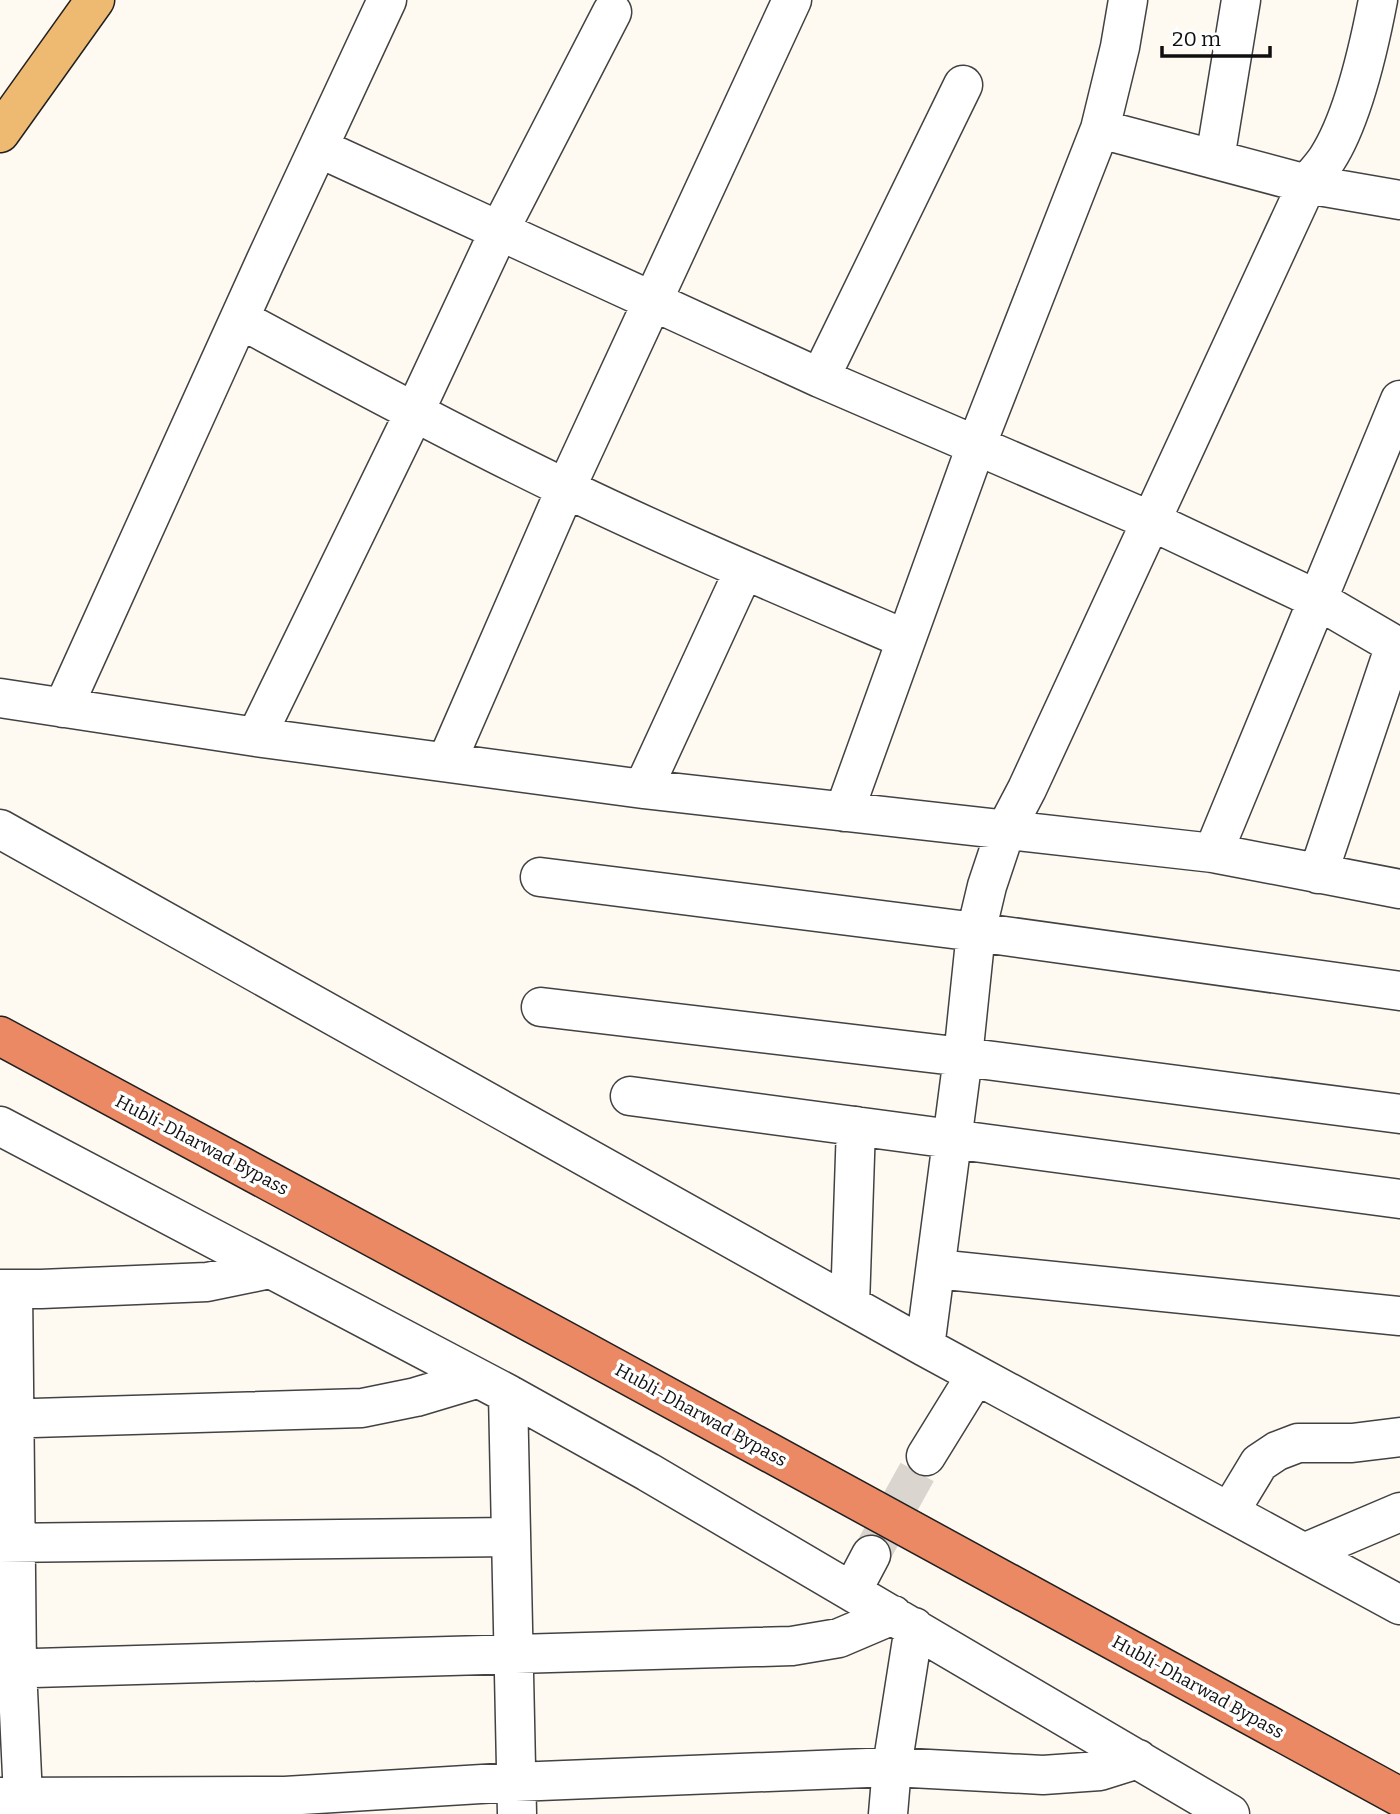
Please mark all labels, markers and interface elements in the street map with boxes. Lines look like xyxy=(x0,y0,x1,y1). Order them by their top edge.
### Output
scale bar xyxy=(1162,14,1270,58)
text: 20 m xyxy=(1172,26,1221,52)
street label: Hubli-Dharwad Bypass xyxy=(112,1090,292,1200)
street label: Hubli-Dharwad Bypass xyxy=(611,1359,791,1471)
street label: Hubli-Dharwad Bypass xyxy=(1108,1631,1288,1743)

